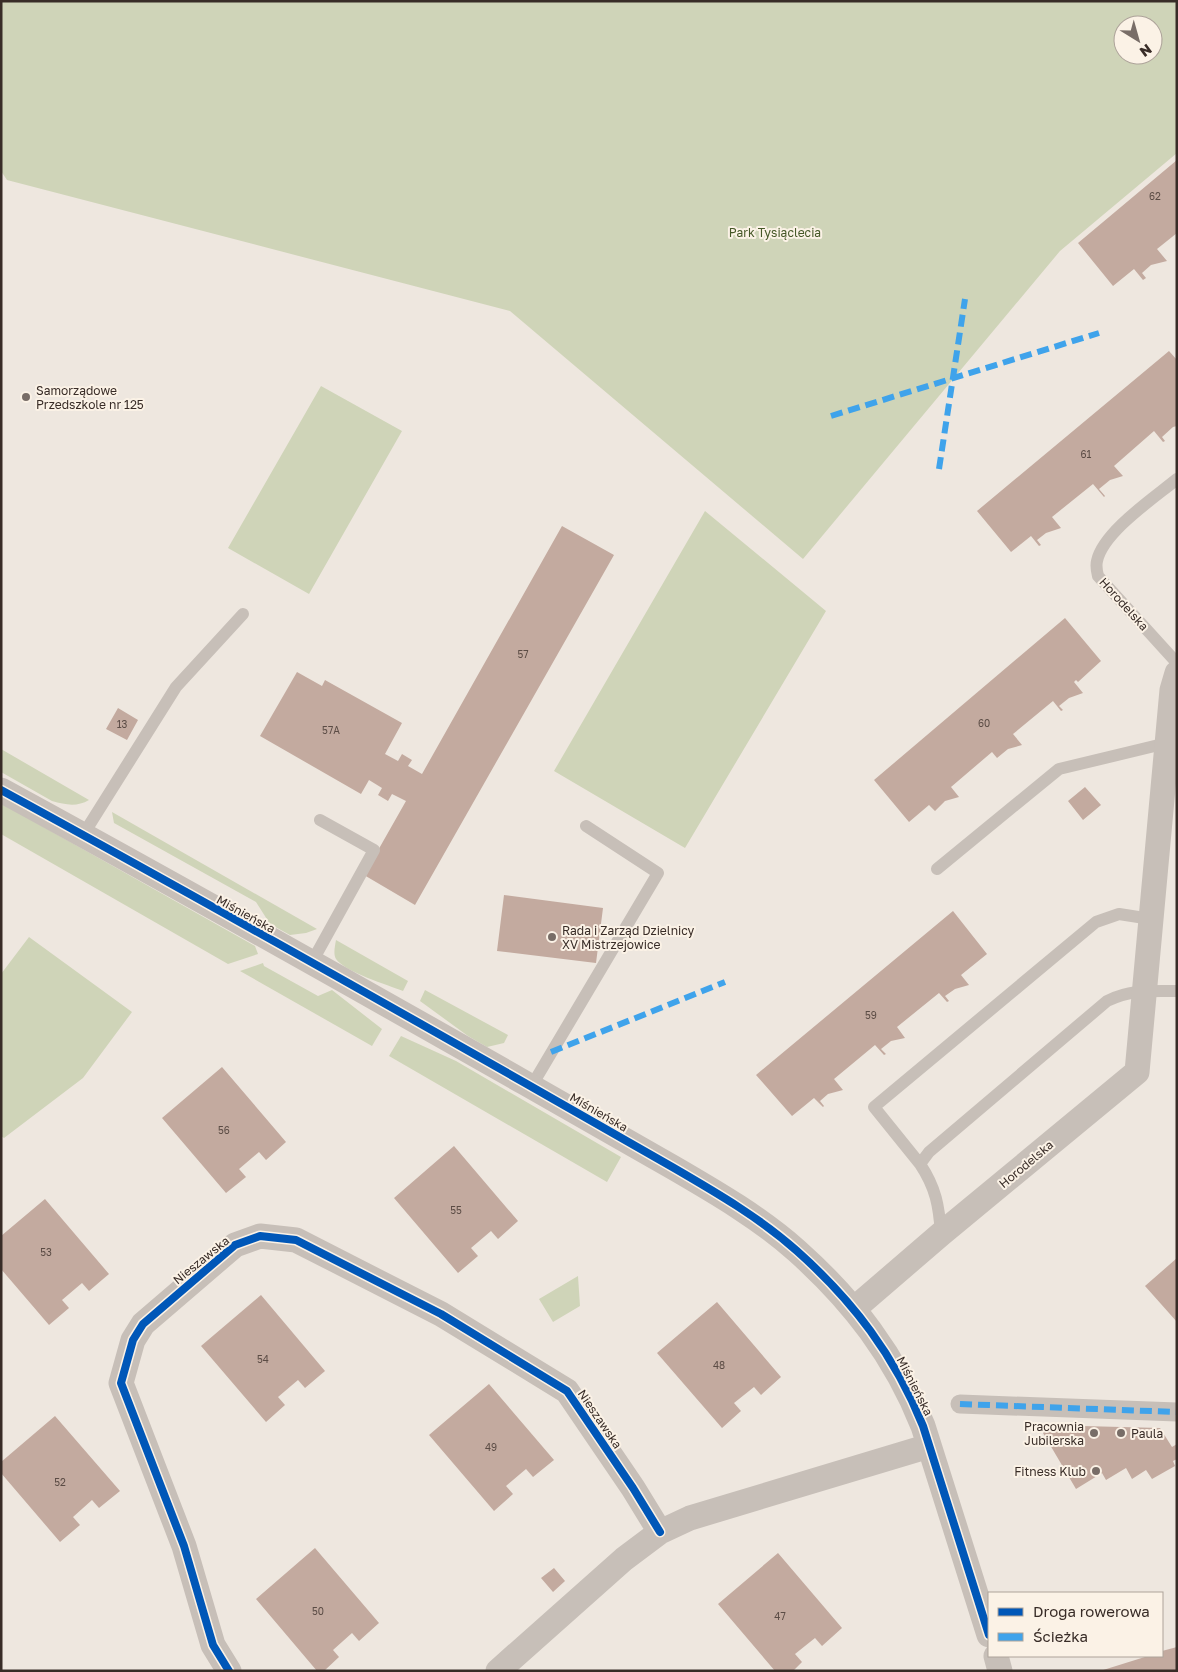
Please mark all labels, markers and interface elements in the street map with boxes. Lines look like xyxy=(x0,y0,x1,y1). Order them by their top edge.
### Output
north arrow xyxy=(1113,15,1163,65)
text: N xyxy=(1137,41,1155,61)
house number: 62 xyxy=(1149,190,1161,202)
park label: Park Tysiąclecia xyxy=(729,225,821,240)
place label: Samorządowe Przedszkole nr 125 xyxy=(36,383,144,412)
marker: Samorządowe Przedszkole nr 125 xyxy=(20,391,32,403)
house number: 61 xyxy=(1081,448,1092,460)
street label: Horodelska xyxy=(1096,574,1152,634)
house number: 57 xyxy=(517,648,529,660)
house number: 60 xyxy=(978,717,990,729)
house number: 13 xyxy=(117,718,127,730)
house number: 57A xyxy=(322,724,340,736)
street label: Miśnieńska xyxy=(214,892,278,936)
place label: Rada i Zarząd Dzielnicy XV Mistrzejowice xyxy=(562,923,695,952)
marker: Rada i Zarząd Dzielnicy XV Mistrzejowice xyxy=(546,931,558,943)
house number: 59 xyxy=(865,1009,877,1021)
street label: Miśnieńska xyxy=(567,1089,631,1135)
house number: 56 xyxy=(218,1124,230,1136)
street label: Horodelska xyxy=(996,1137,1056,1191)
house number: 55 xyxy=(450,1204,462,1216)
street label: Nieszawska xyxy=(170,1233,232,1287)
house number: 53 xyxy=(40,1246,52,1258)
house number: 54 xyxy=(257,1353,269,1365)
street label: Miśnieńska xyxy=(894,1354,936,1418)
house number: 48 xyxy=(713,1359,725,1371)
street label: Nieszawska xyxy=(575,1387,625,1451)
place label: Pracownia Jubilerska xyxy=(1024,1419,1084,1448)
place label: Paula xyxy=(1131,1426,1163,1441)
marker: Pracownia Jubilerska xyxy=(1088,1427,1100,1439)
marker: Paula xyxy=(1115,1427,1127,1439)
house number: 49 xyxy=(485,1441,497,1453)
place label: Fitness Klub xyxy=(1014,1464,1086,1479)
marker: Fitness Klub xyxy=(1090,1465,1102,1477)
house number: 52 xyxy=(54,1476,66,1488)
legend xyxy=(988,1592,1163,1657)
text: Droga rowerowa xyxy=(1033,1602,1150,1620)
house number: 50 xyxy=(312,1605,324,1617)
house number: 47 xyxy=(774,1610,786,1622)
text: Ścieżka xyxy=(1033,1627,1088,1645)

